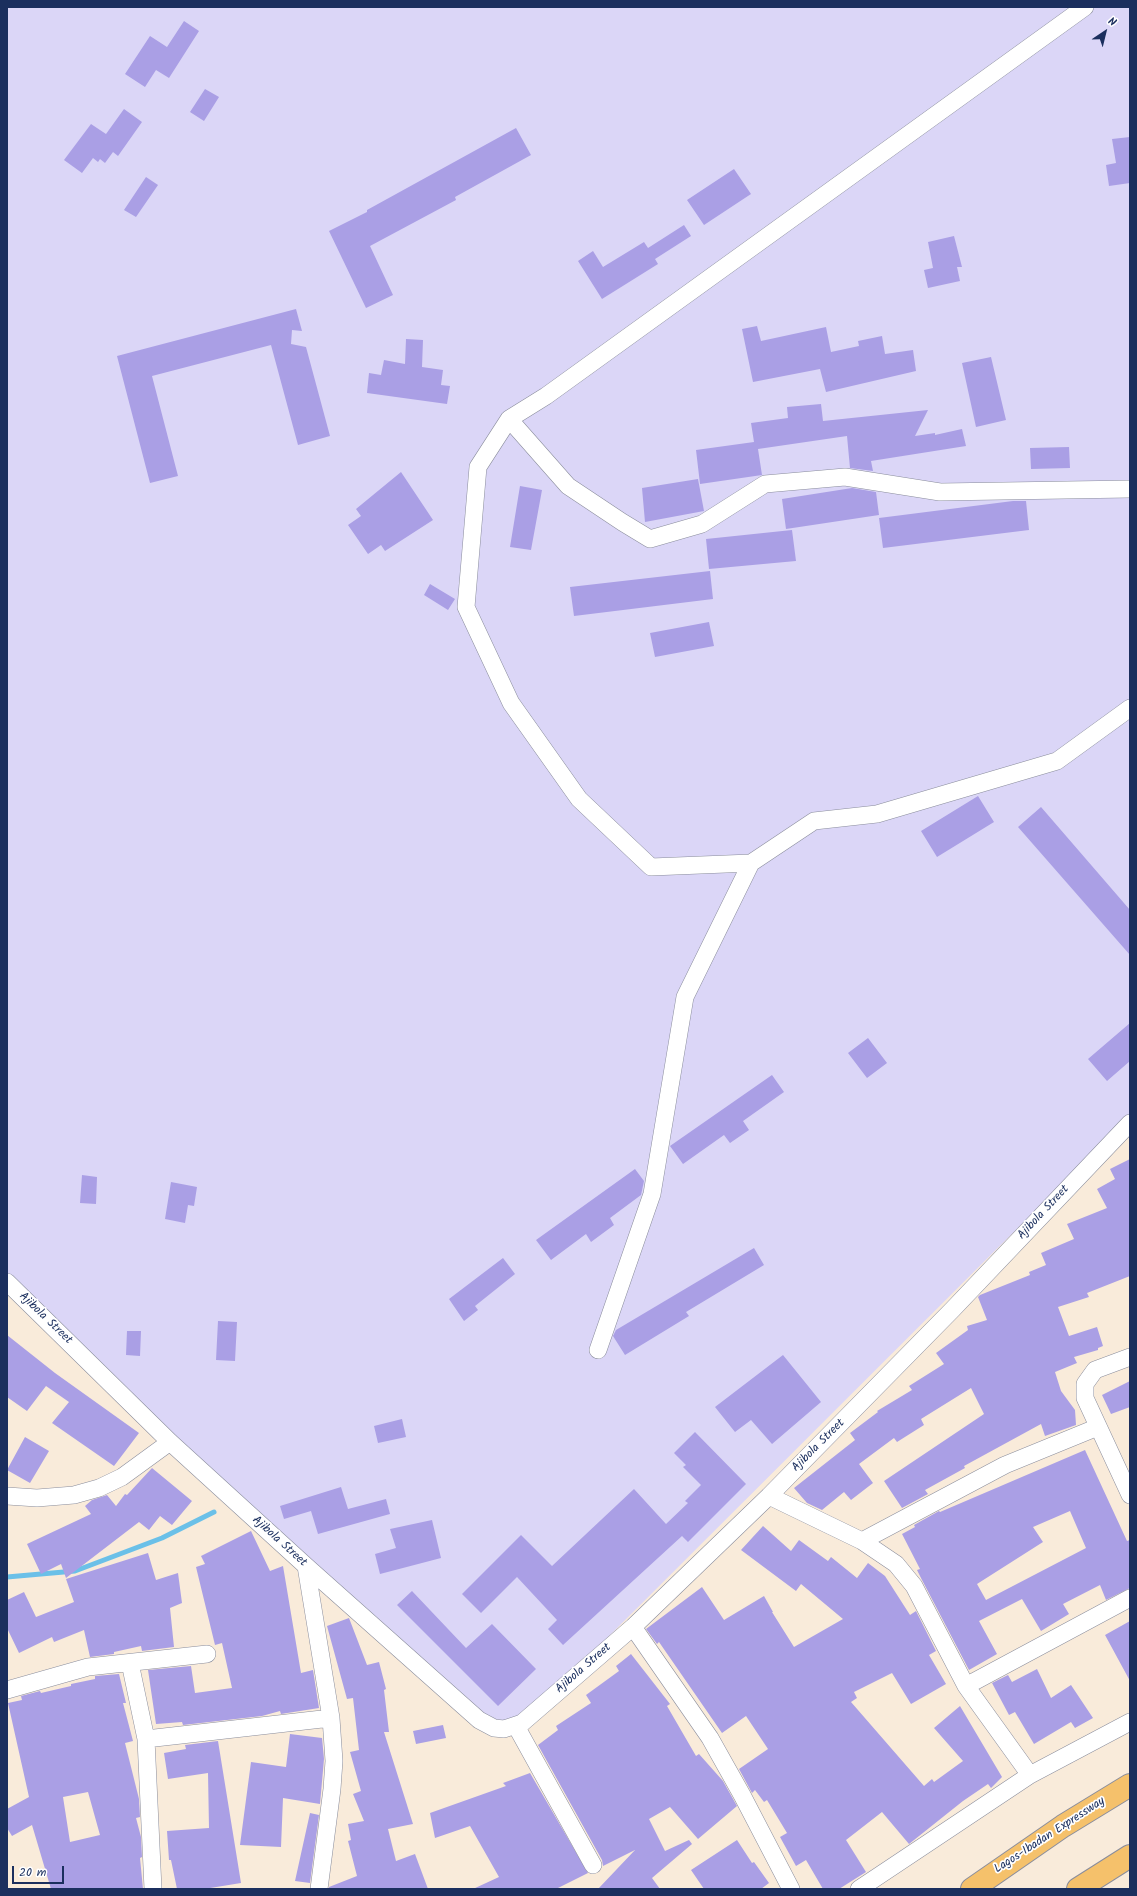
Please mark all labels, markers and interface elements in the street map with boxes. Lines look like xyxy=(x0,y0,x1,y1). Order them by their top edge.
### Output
north arrow xyxy=(1085,12,1125,52)
text: N xyxy=(1104,13,1120,32)
street label: Ajibola Street xyxy=(1015,1183,1073,1243)
street label: Ajibola Street xyxy=(15,1290,75,1348)
street label: Ajibola Street xyxy=(790,1417,848,1475)
street label: Ajibola Street xyxy=(249,1514,309,1570)
street label: Ajibola Street xyxy=(553,1641,615,1697)
street label: Lagos-Ibadan Expressway xyxy=(992,1795,1108,1877)
scale bar xyxy=(14,1858,66,1884)
text: 20 m xyxy=(19,1863,46,1882)

